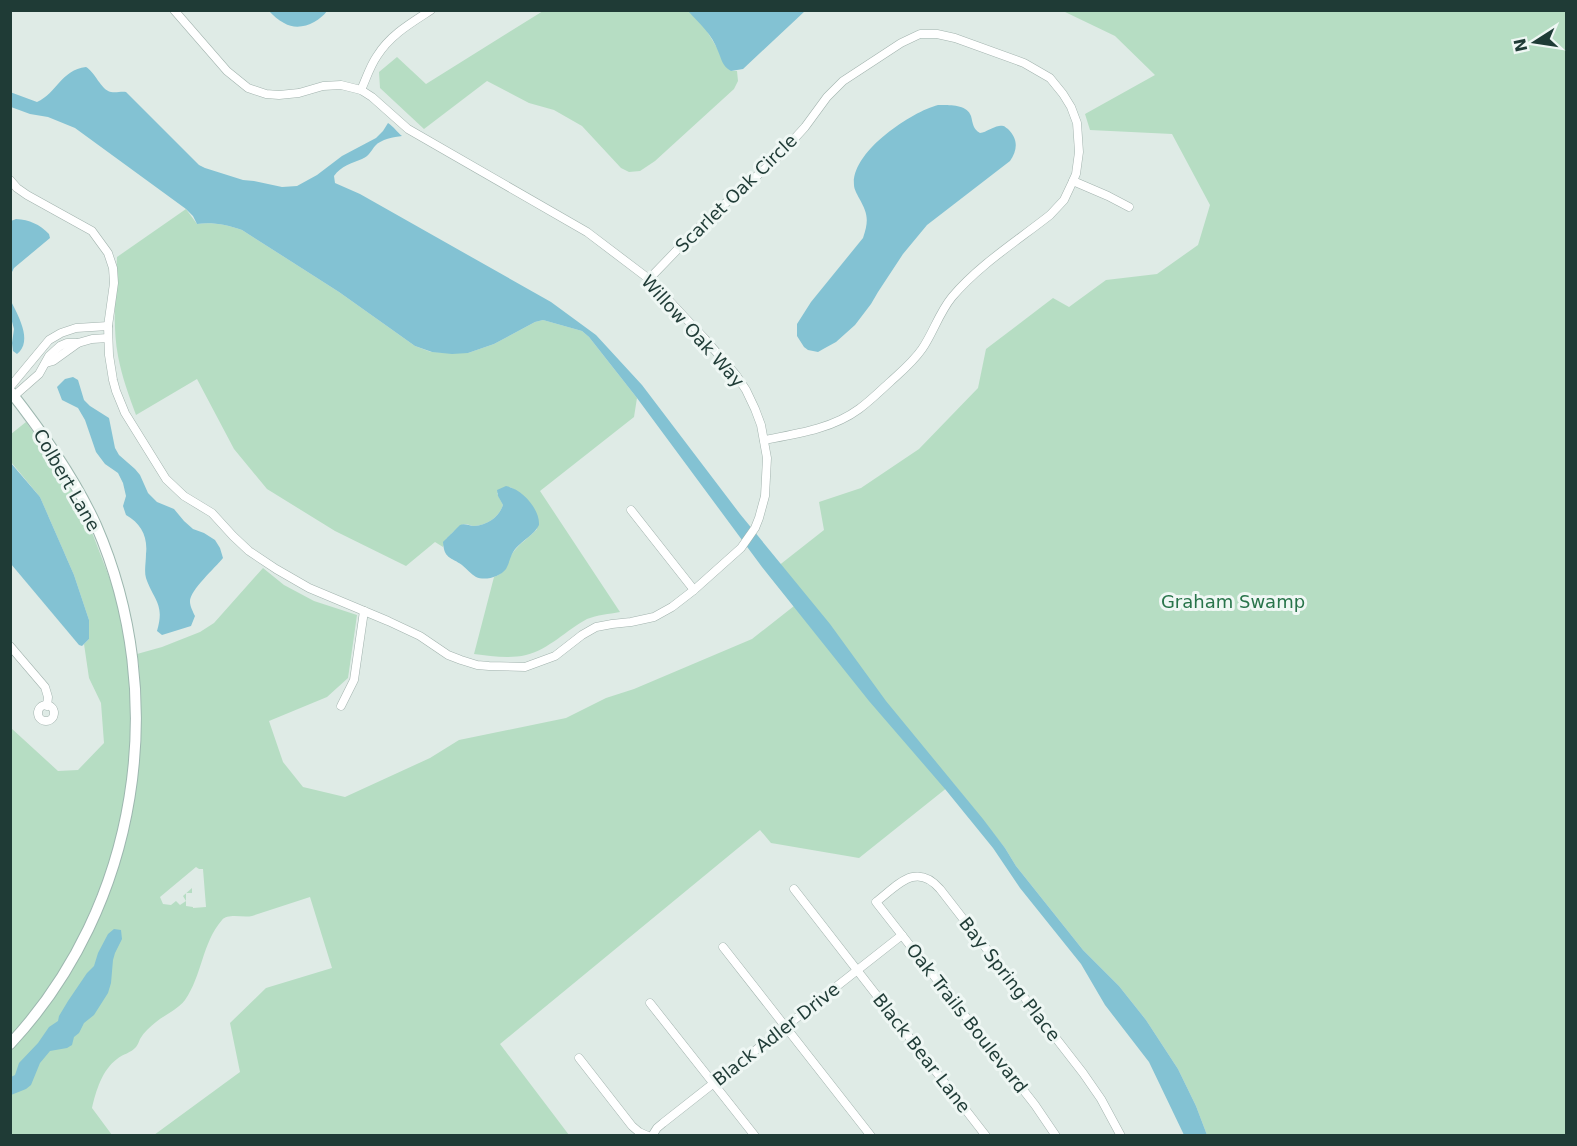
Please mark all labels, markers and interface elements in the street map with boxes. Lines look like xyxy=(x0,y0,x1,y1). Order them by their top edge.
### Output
north arrow xyxy=(1505,12,1565,72)
text: N xyxy=(1510,36,1532,54)
street label: Scarlet Oak Circle xyxy=(671,130,801,256)
street label: Willow Oak Way xyxy=(637,271,749,392)
street label: Colbert Lane xyxy=(29,425,105,535)
park label: Graham Swamp xyxy=(1161,591,1305,612)
street label: Bay Spring Place xyxy=(955,913,1065,1045)
street label: Oak Trails Boulevard xyxy=(902,939,1032,1097)
street label: Black Adler Drive xyxy=(708,978,844,1090)
street label: Black Bear Lane xyxy=(869,989,975,1117)

